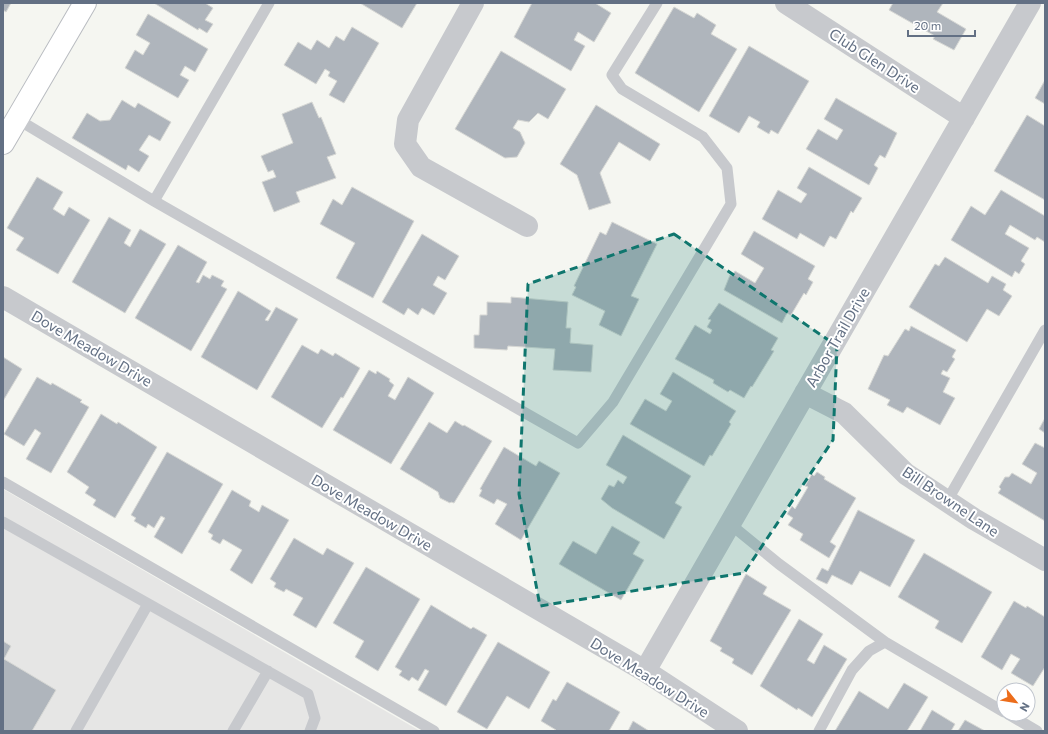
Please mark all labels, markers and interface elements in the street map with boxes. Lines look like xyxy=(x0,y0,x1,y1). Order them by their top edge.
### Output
scale bar xyxy=(908,12,975,38)
text: 20 m xyxy=(914,18,941,32)
street label: Club Glen Drive xyxy=(826,24,924,96)
street label: Arbor Trail Drive xyxy=(801,284,873,390)
street label: Dove Meadow Drive xyxy=(28,306,156,390)
street label: Bill Browne Lane xyxy=(899,462,1003,540)
street label: Dove Meadow Drive xyxy=(308,470,436,554)
street label: Dove Meadow Drive xyxy=(587,633,713,721)
north arrow xyxy=(996,682,1036,722)
text: N xyxy=(1017,700,1033,714)

